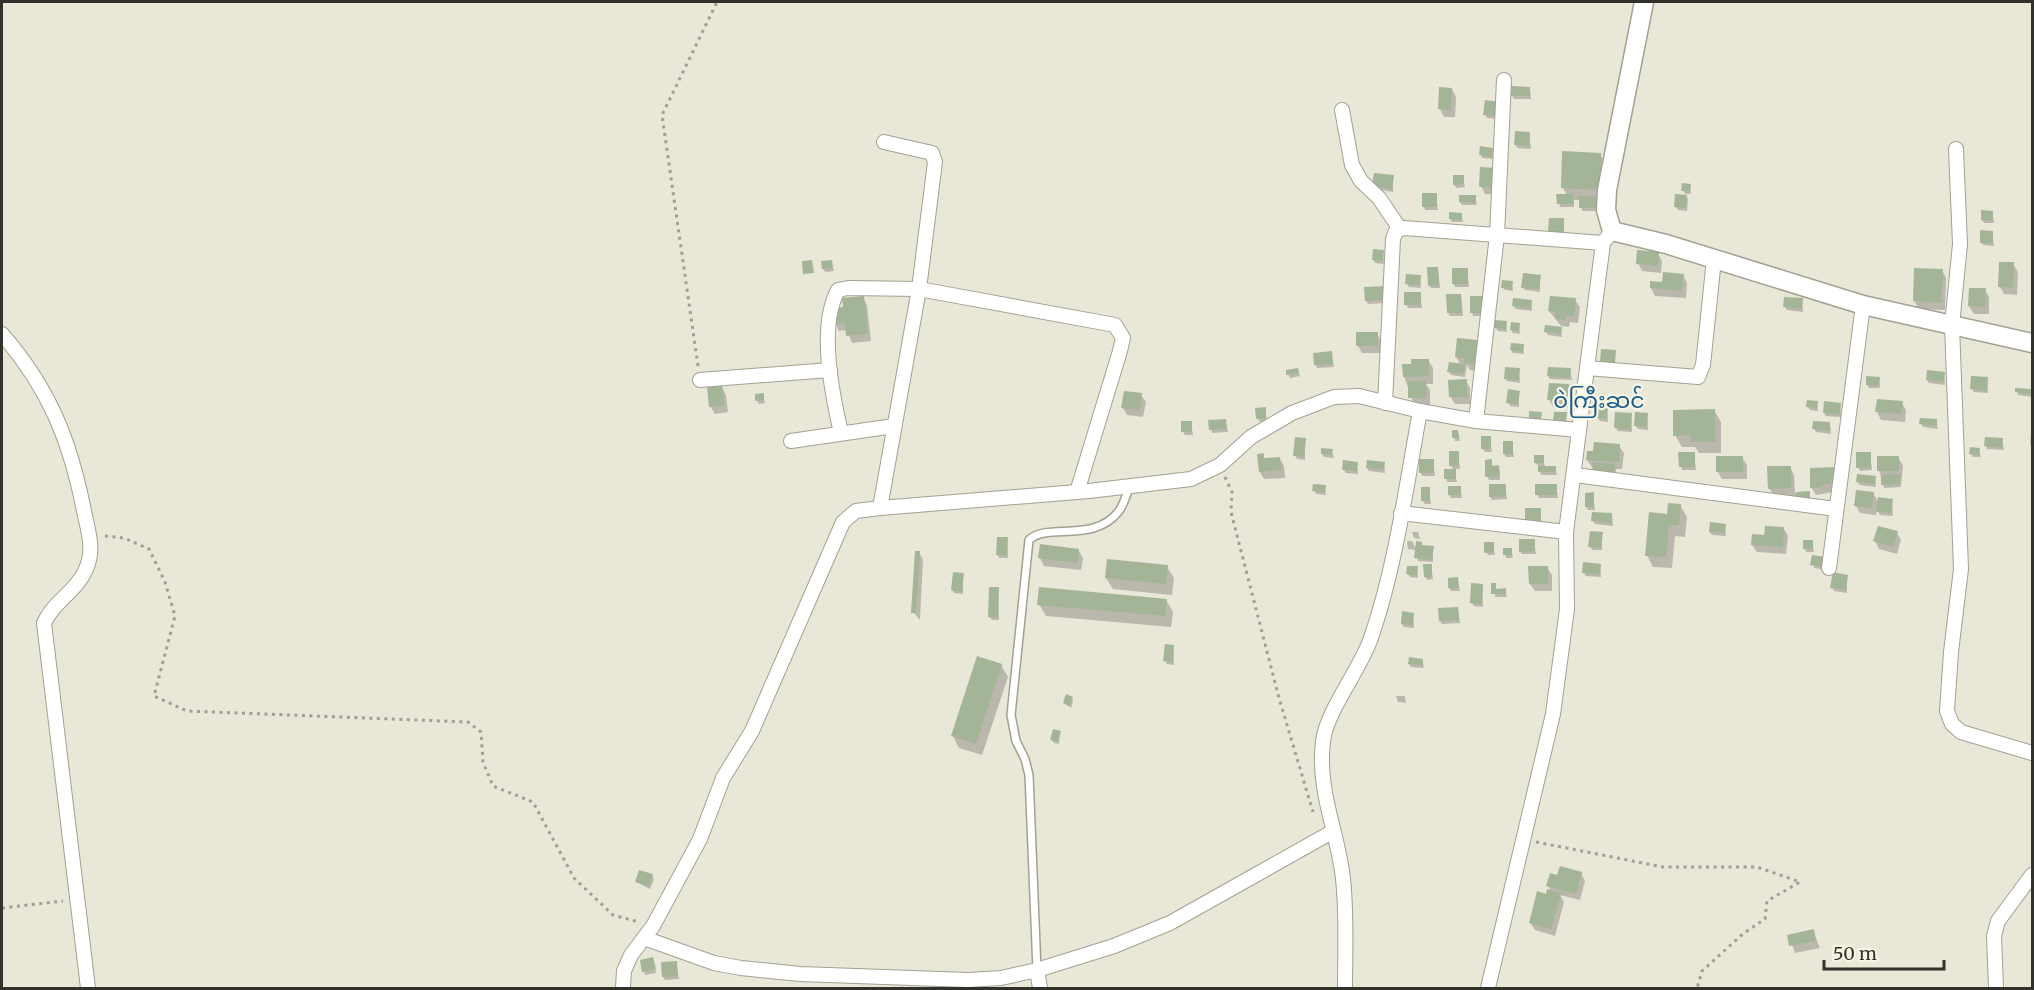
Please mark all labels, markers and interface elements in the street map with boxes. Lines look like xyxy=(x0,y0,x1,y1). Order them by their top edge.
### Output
district label: ဝဲကြီးဆင် xyxy=(1553,385,1645,418)
scale bar xyxy=(1824,933,1944,971)
text: 50 m xyxy=(1833,942,1877,965)

